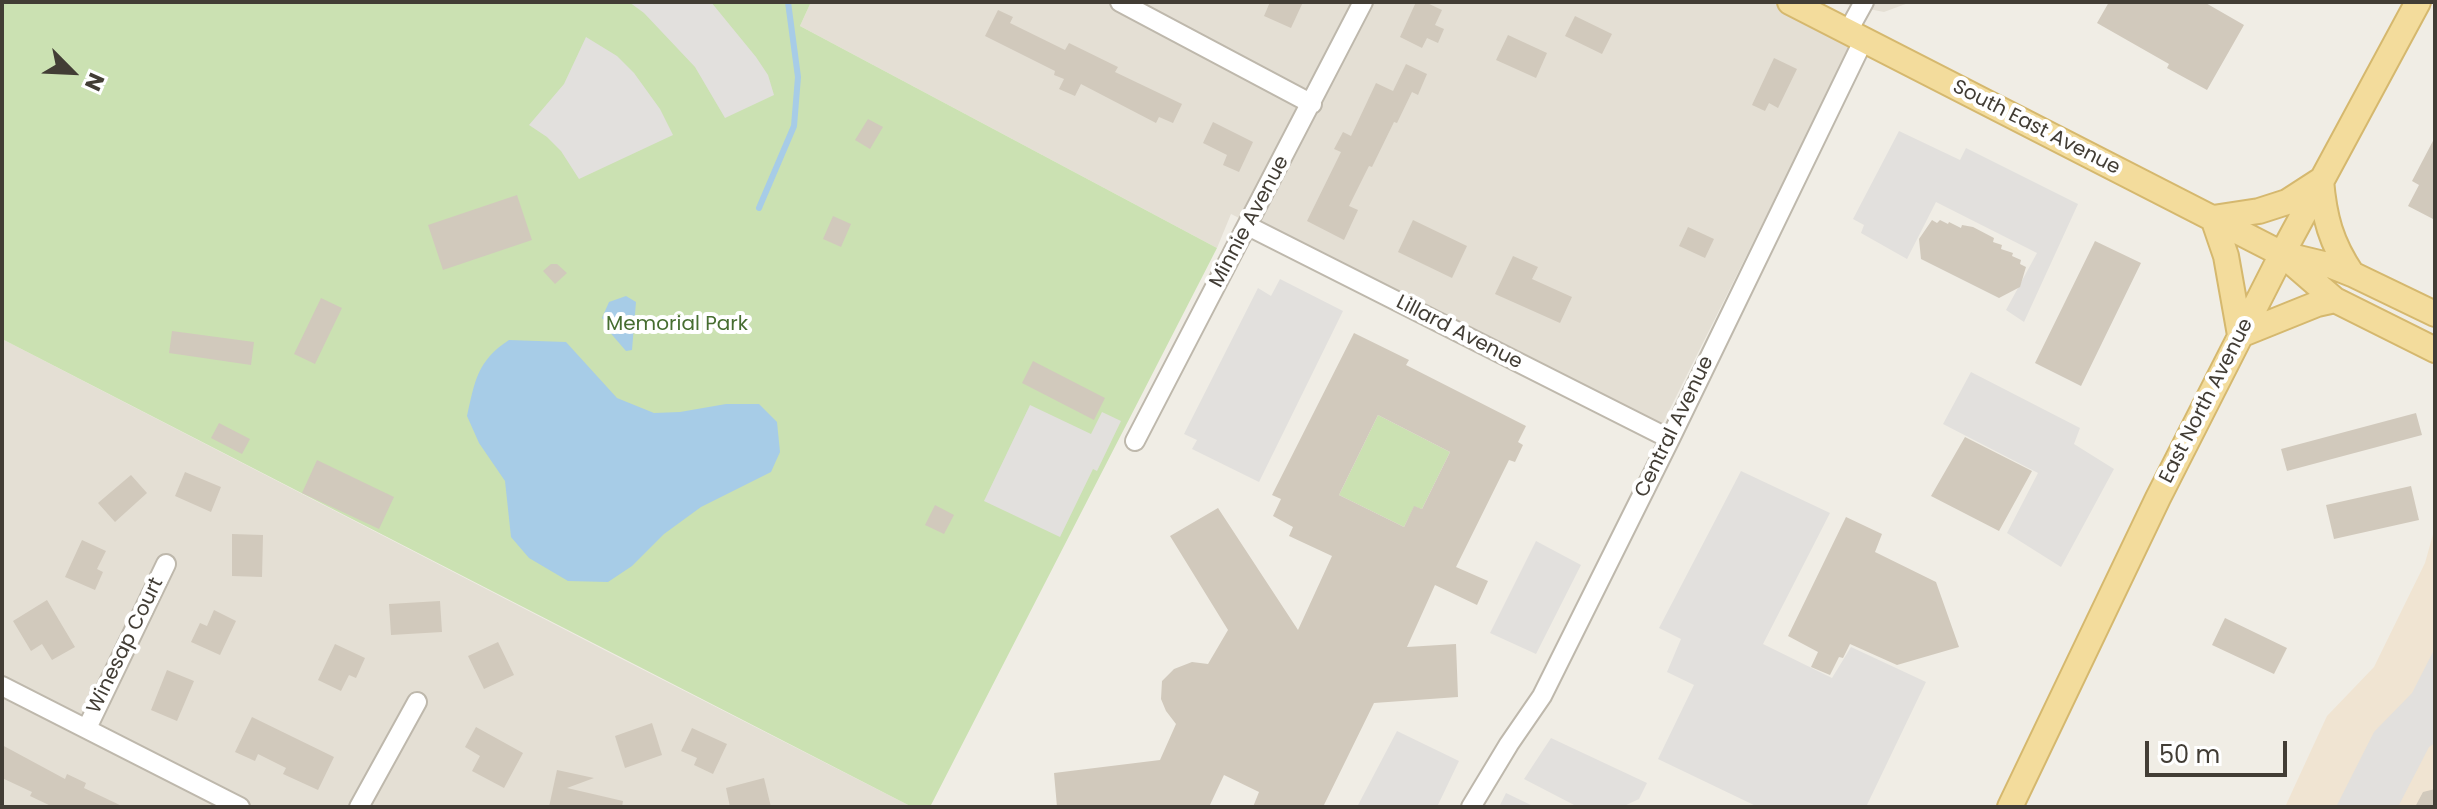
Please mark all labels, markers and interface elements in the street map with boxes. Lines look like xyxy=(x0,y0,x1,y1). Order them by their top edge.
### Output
north arrow xyxy=(32,32,112,112)
text: N xyxy=(77,68,112,96)
street label: South East Avenue xyxy=(1948,75,2124,181)
street label: Minnie Avenue xyxy=(1205,152,1295,292)
street label: Lillard Avenue xyxy=(1392,291,1526,375)
park label: Memorial Park xyxy=(606,313,748,337)
street label: East North Avenue xyxy=(2155,315,2259,487)
street label: Central Avenue xyxy=(1630,352,1720,502)
street label: Winesap Court xyxy=(83,574,169,718)
scale bar xyxy=(2149,725,2291,775)
text: 50 m xyxy=(2159,738,2220,771)

